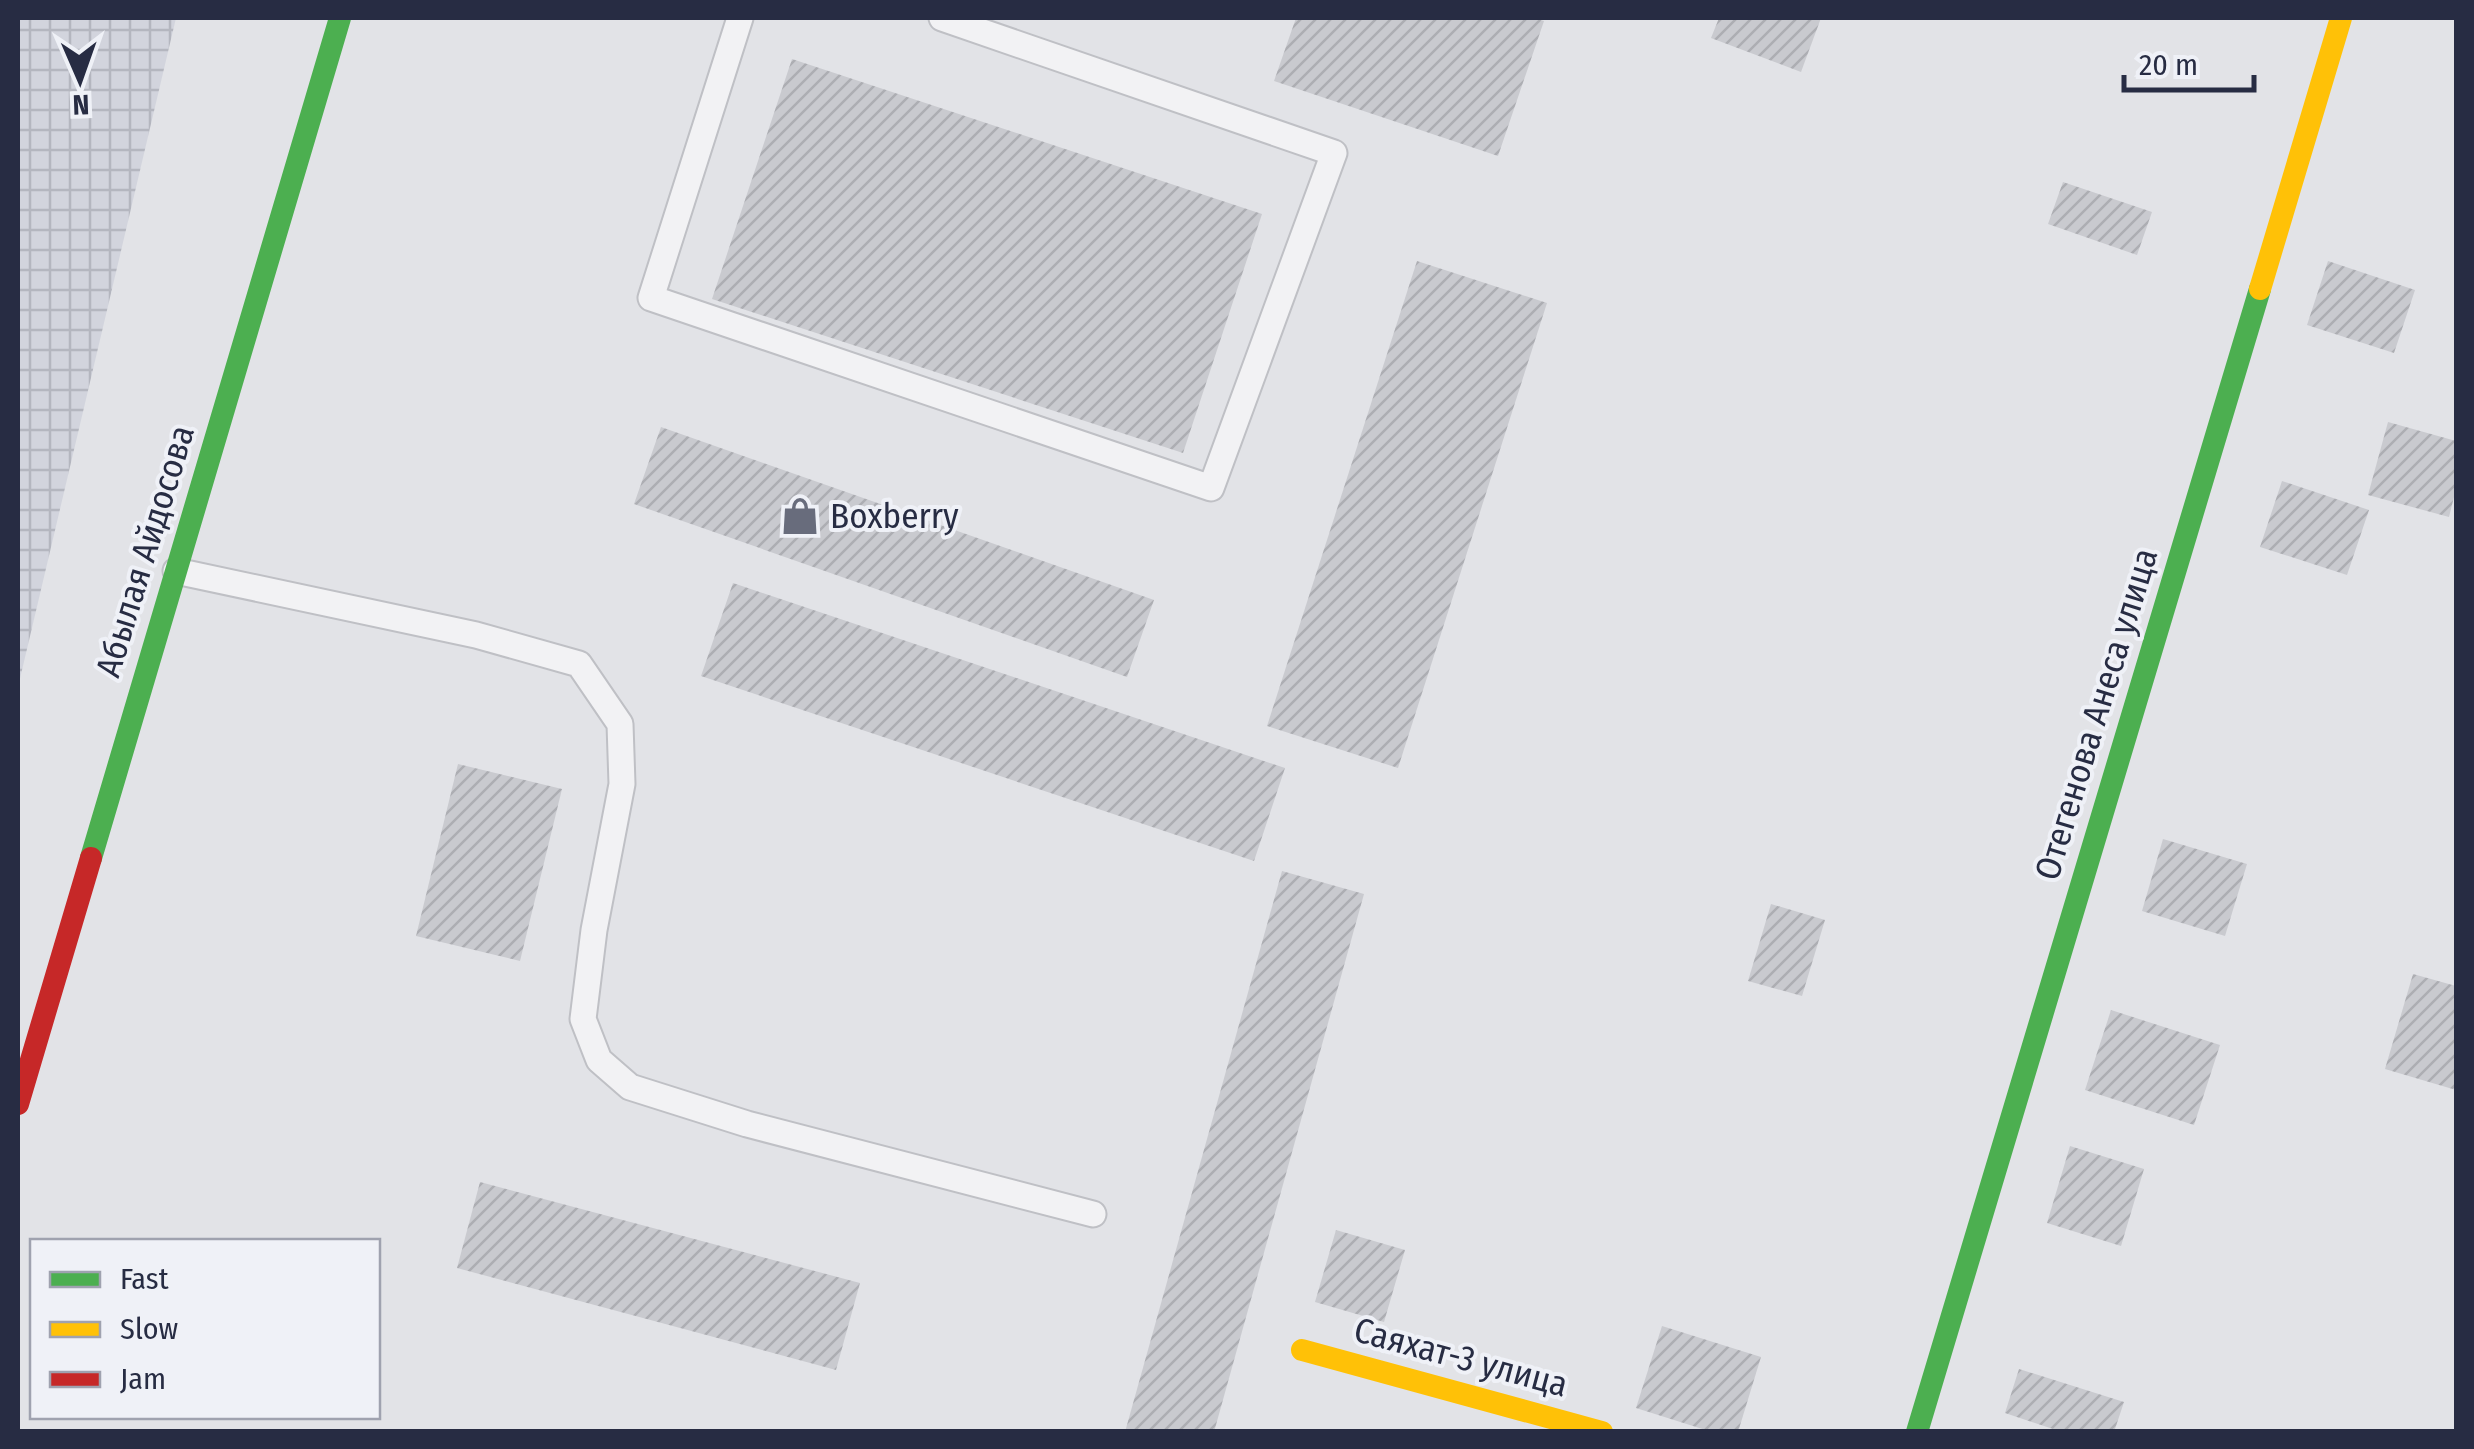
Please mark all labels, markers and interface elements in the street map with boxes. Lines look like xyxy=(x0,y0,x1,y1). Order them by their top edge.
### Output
north arrow xyxy=(30,30,130,130)
scale bar xyxy=(2124,30,2254,92)
text: 20 m xyxy=(2139,47,2198,83)
text: N xyxy=(72,88,90,121)
street label: Абылая Айдосова xyxy=(87,420,203,682)
shop icon: Boxberry xyxy=(779,495,821,537)
place label: Boxberry xyxy=(830,495,959,537)
street label: Отегенова Анеса улица xyxy=(2026,543,2166,885)
legend xyxy=(30,1239,380,1419)
text: Fast xyxy=(120,1261,169,1297)
street label: Саяхат-3 улица xyxy=(1350,1308,1572,1406)
text: Slow xyxy=(120,1311,178,1347)
text: Jam xyxy=(120,1361,166,1397)

